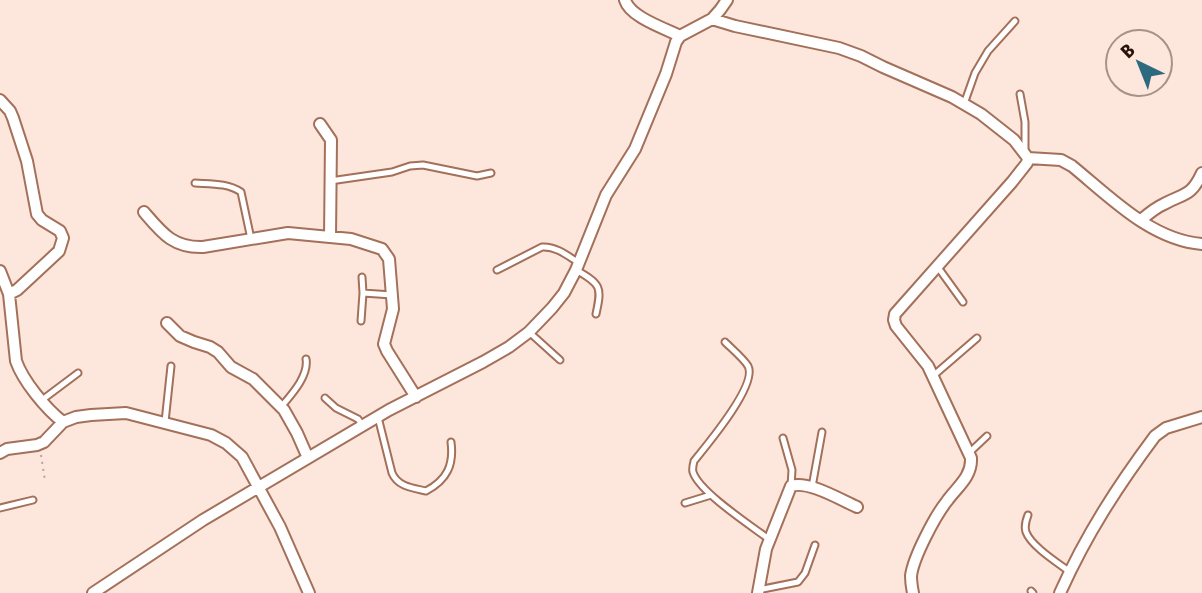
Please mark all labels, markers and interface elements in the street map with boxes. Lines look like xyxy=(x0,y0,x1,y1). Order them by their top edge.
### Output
north arrow xyxy=(1104,28,1174,98)
text: B xyxy=(1116,39,1140,63)

